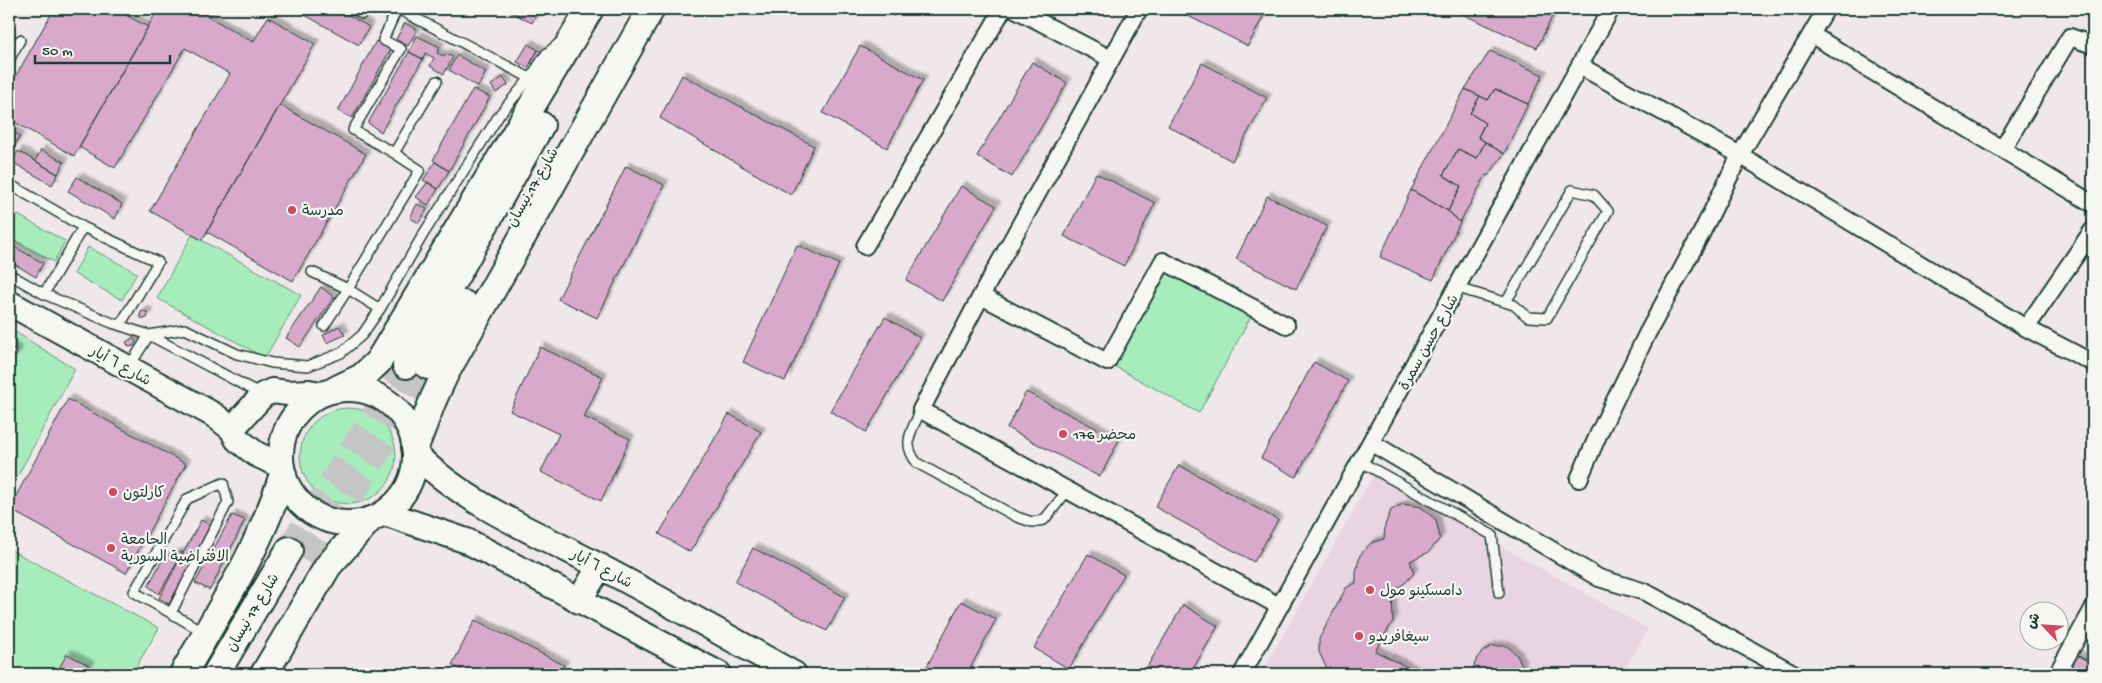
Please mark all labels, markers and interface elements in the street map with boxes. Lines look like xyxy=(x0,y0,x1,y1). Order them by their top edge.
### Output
scale bar xyxy=(35,32,170,64)
text: 50 m xyxy=(42,43,73,61)
street label: شارع 17 نيسان xyxy=(504,145,564,231)
place label: مدرسة xyxy=(302,203,344,221)
marker: مدرسة xyxy=(286,204,298,216)
street label: شارع حسن سمرة xyxy=(1396,292,1464,394)
street label: شارع ٦ أيار xyxy=(86,341,154,391)
place label: محضر 176 xyxy=(1072,427,1136,445)
marker: محضر 176 xyxy=(1057,428,1069,440)
place label: كارلتون xyxy=(123,485,164,503)
marker: كارلتون xyxy=(107,486,119,498)
place label: الحامعة الافتراضية السورية xyxy=(121,532,229,567)
marker: الحامعة الافتراضية السورية xyxy=(105,542,117,554)
street label: شارع ٦ أيار xyxy=(567,544,636,593)
street label: شارع 17 نيسان xyxy=(223,571,284,656)
place label: دامسكينو مول xyxy=(1380,583,1463,601)
marker: دامسكينو مول xyxy=(1364,584,1376,596)
north arrow xyxy=(2020,600,2070,650)
text: ش xyxy=(2024,611,2045,632)
place label: سيغافريدو xyxy=(1368,629,1429,647)
marker: سيغافريدو xyxy=(1353,630,1365,642)

